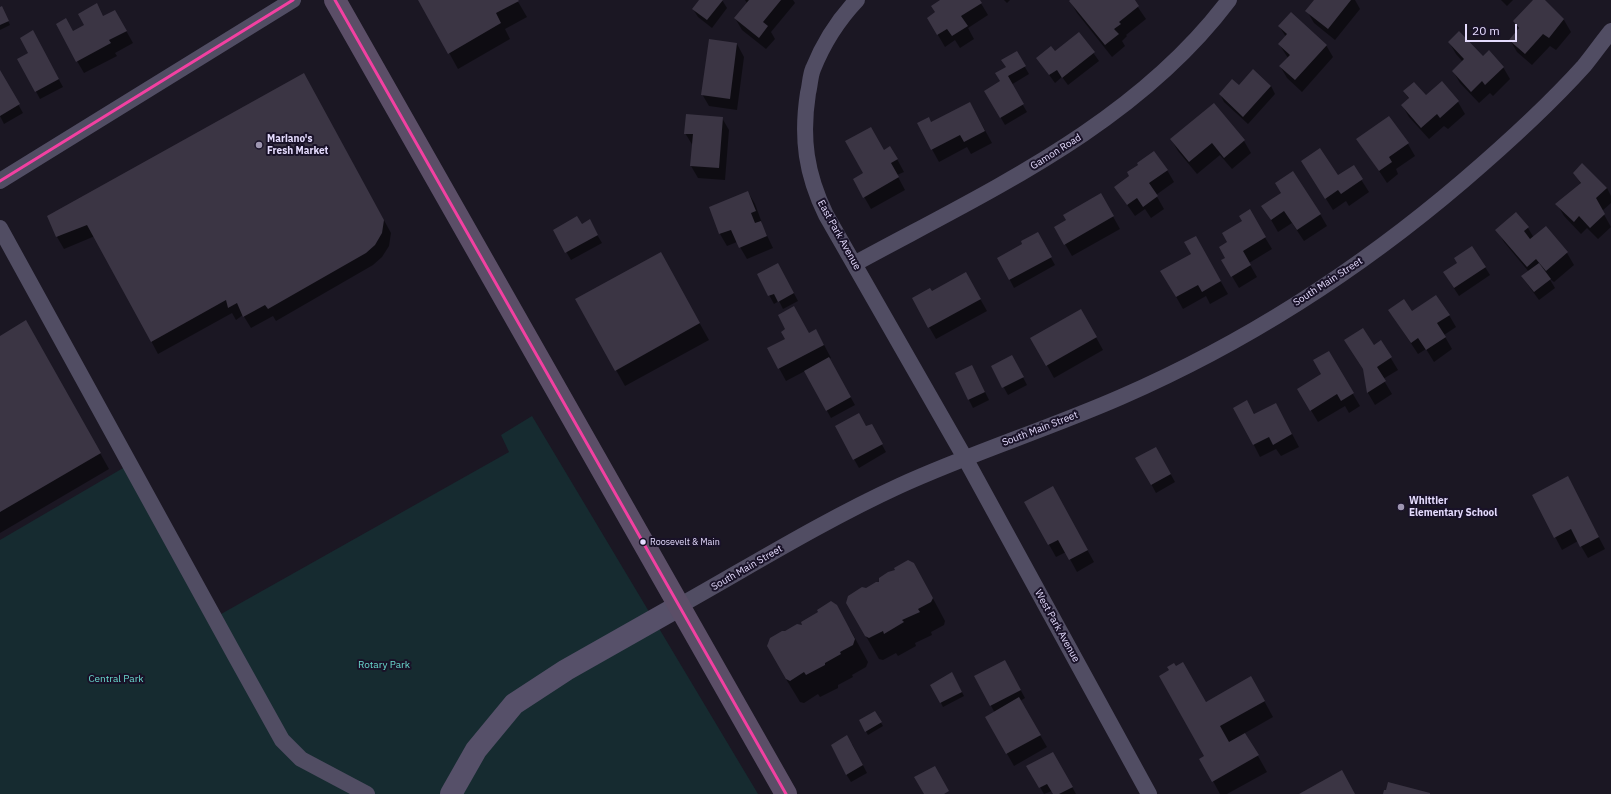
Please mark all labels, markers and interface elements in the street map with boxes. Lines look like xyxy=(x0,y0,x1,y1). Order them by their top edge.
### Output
scale bar xyxy=(1467,16,1519,42)
text: 20 m xyxy=(1472,23,1500,38)
street label: Gamon Road xyxy=(1028,132,1084,172)
place label: Mariano's Fresh Market xyxy=(267,133,328,156)
marker: Mariano's Fresh Market xyxy=(254,140,264,150)
street label: East Park Avenue xyxy=(815,198,863,272)
street label: South Main Street xyxy=(1291,255,1365,309)
street label: South Main Street xyxy=(1000,409,1080,449)
place label: Whittier Elementary School xyxy=(1409,495,1497,518)
marker: Whittier Elementary School xyxy=(1396,502,1406,512)
marker: Roosevelt & Main xyxy=(638,537,648,547)
place label: Roosevelt & Main xyxy=(650,537,720,547)
street label: South Main Street xyxy=(709,543,785,593)
street label: West Park Avenue xyxy=(1032,588,1082,664)
park label: Rotary Park xyxy=(358,659,410,671)
park label: Central Park xyxy=(88,673,144,685)

